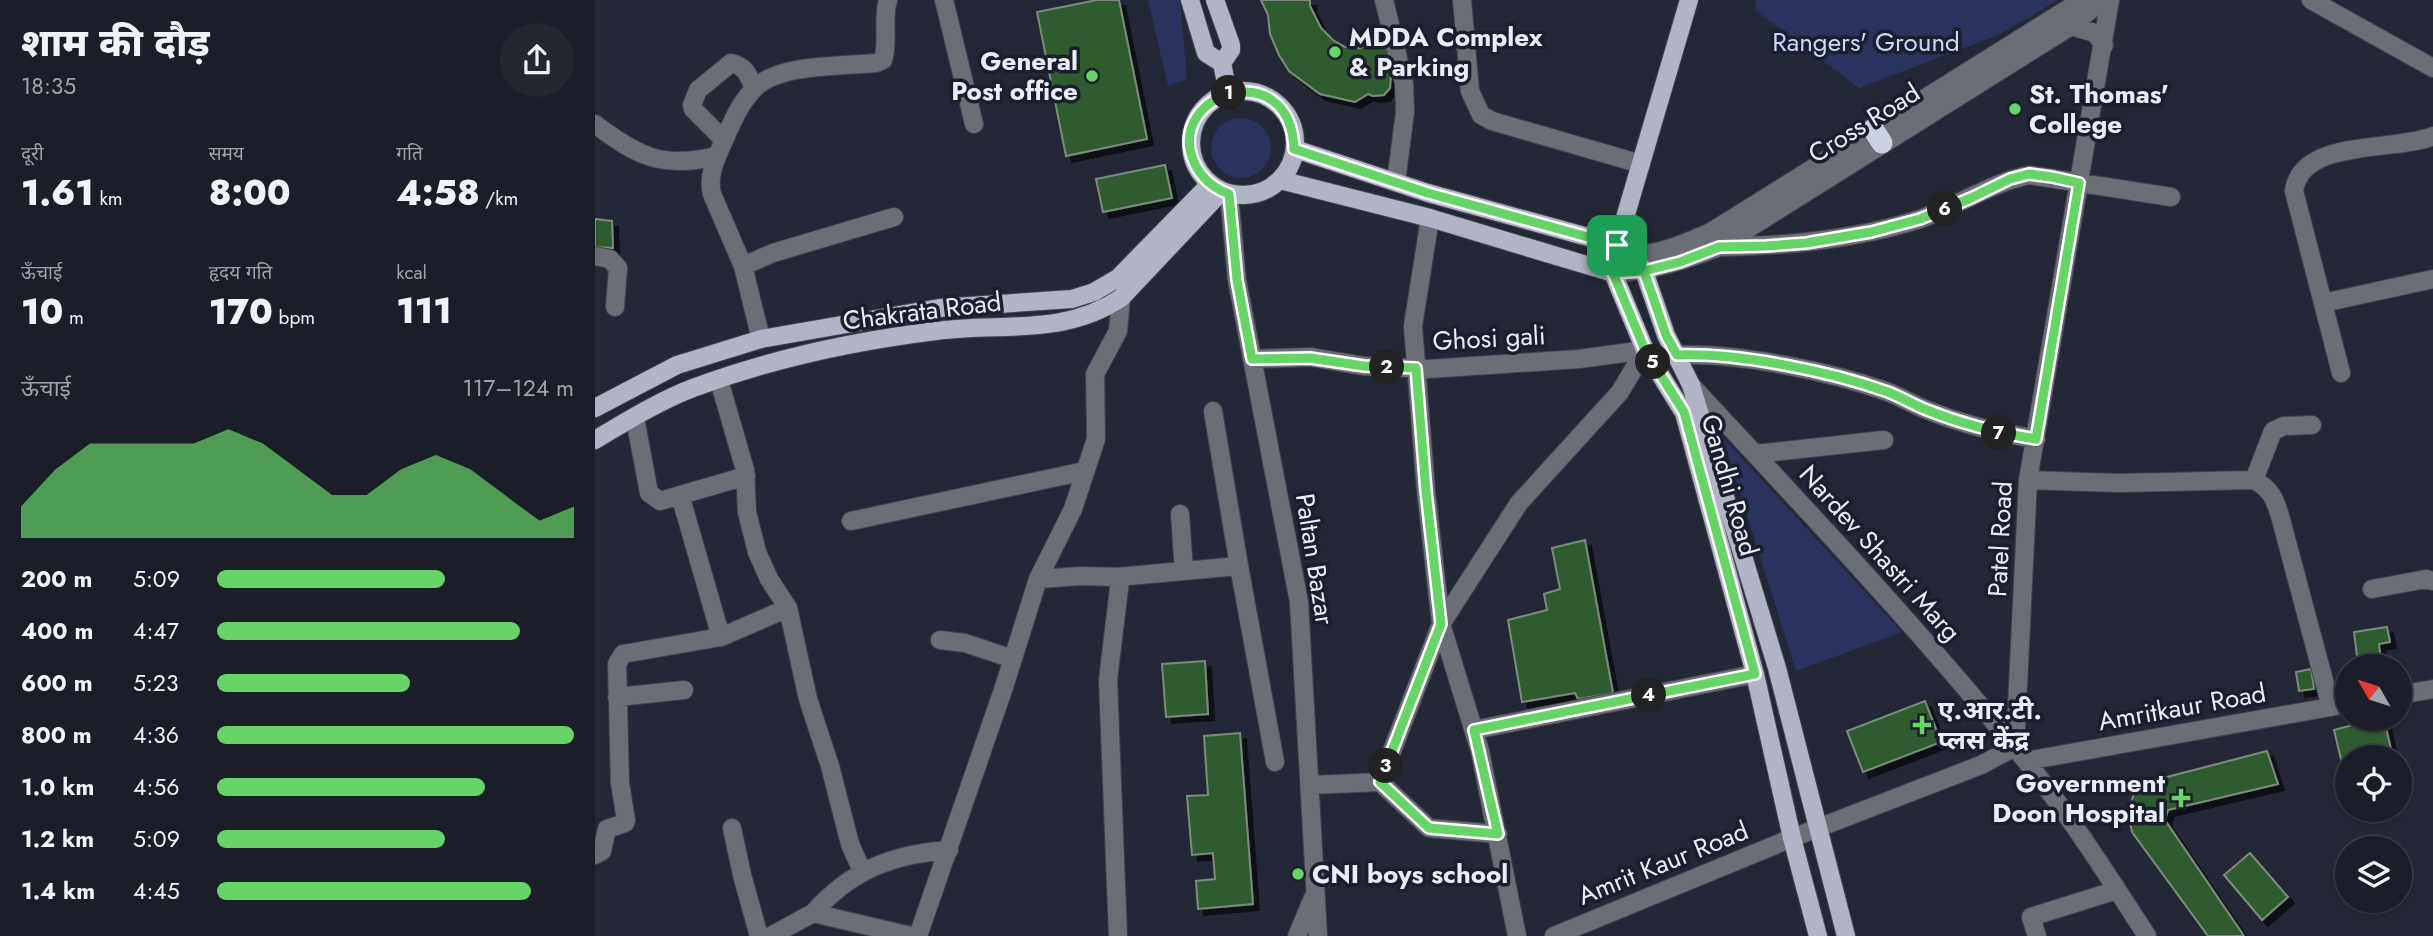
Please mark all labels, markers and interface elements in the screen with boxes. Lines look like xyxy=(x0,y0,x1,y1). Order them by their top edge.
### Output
text: शाम की दौड़ xyxy=(21,15,210,70)
place label: MDDA Complex & Parking xyxy=(1349,18,1543,86)
button: share xyxy=(500,23,574,97)
park label: Rangers' Ground xyxy=(1772,23,1960,61)
place label: General Post office xyxy=(951,42,1078,110)
marker: MDDA Complex & Parking xyxy=(1327,44,1343,60)
marker: General Post office xyxy=(1084,68,1100,84)
text: 18:35 xyxy=(21,69,76,103)
street label: Cross Road xyxy=(1801,74,1927,172)
place label: St. Thomas' College xyxy=(2029,75,2169,143)
pin: 1 xyxy=(1211,76,1247,110)
text: 1 xyxy=(1224,79,1233,106)
marker: St. Thomas' College xyxy=(2007,101,2023,117)
text: दूरी xyxy=(21,140,44,167)
text: समय xyxy=(209,140,244,167)
text: गति xyxy=(396,140,423,167)
text: 1.61 xyxy=(21,168,94,218)
text: 8:00 xyxy=(209,168,291,218)
text: 4:58 xyxy=(396,168,480,218)
text: km xyxy=(94,185,123,212)
text: /km xyxy=(480,185,518,212)
pin: 6 xyxy=(1927,192,1963,227)
text: 6 xyxy=(1938,195,1951,222)
pin xyxy=(1587,215,1647,275)
icon: arrive xyxy=(1598,226,1636,264)
text: ऊँचाई xyxy=(21,259,62,286)
text: हृदय गति xyxy=(209,259,272,286)
text: kcal xyxy=(396,259,427,286)
street label: Chakrata Road xyxy=(841,282,1003,340)
text: 111 xyxy=(396,286,452,336)
text: 10 xyxy=(21,287,63,337)
text: 170 xyxy=(209,287,273,337)
text: m xyxy=(63,304,84,331)
text: bpm xyxy=(273,304,315,331)
street label: Ghosi gali xyxy=(1432,316,1546,360)
pin: 5 xyxy=(1635,344,1671,380)
text: 5 xyxy=(1646,348,1659,375)
pin: 2 xyxy=(1369,350,1405,384)
text: 2 xyxy=(1380,353,1393,380)
text: ऊँचाई xyxy=(21,371,71,405)
text: 117–124 m xyxy=(463,371,574,405)
street label: Gandhi Road xyxy=(1692,410,1768,560)
pin: 7 xyxy=(1981,416,2017,450)
text: 7 xyxy=(1993,419,2004,446)
street label: Nardev Shastri Marg xyxy=(1790,456,1970,650)
street label: Patel Road xyxy=(1978,480,2022,598)
street label: Paltan Bazar xyxy=(1286,491,1344,628)
text: 200 m xyxy=(21,562,92,596)
text: 5:09 xyxy=(133,562,180,596)
text: 400 m xyxy=(21,614,93,648)
text: 4:47 xyxy=(133,614,179,648)
north arrow xyxy=(2335,654,2411,732)
map controls xyxy=(2335,654,2412,913)
text: 600 m xyxy=(21,666,93,700)
text: 5:23 xyxy=(133,666,179,700)
street label: Amritkaur Road xyxy=(2095,674,2269,740)
pin: 4 xyxy=(1631,678,1667,712)
text: 4 xyxy=(1642,681,1655,708)
place label: ए.आर.टी. प्लस केंद्र xyxy=(1938,691,2042,759)
marker: ए.आर.टी. प्लस केंद्र xyxy=(1912,715,1932,735)
text: 800 m xyxy=(21,718,92,752)
text: 4:36 xyxy=(133,718,179,752)
button: locate xyxy=(2335,745,2412,822)
pin: 3 xyxy=(1369,748,1403,784)
text: 3 xyxy=(1380,752,1391,779)
place label: Government Doon Hospital xyxy=(1992,764,2166,832)
text: 1.0 km xyxy=(21,770,94,804)
text: 4:56 xyxy=(133,770,180,804)
marker: Government Doon Hospital xyxy=(2171,788,2191,808)
street label: Amrit Kaur Road xyxy=(1572,812,1754,914)
text: 1.2 km xyxy=(21,822,94,856)
text: 5:09 xyxy=(133,822,180,856)
button: layers xyxy=(2335,836,2412,913)
place label: CNI boys school xyxy=(1312,855,1508,893)
marker: CNI boys school xyxy=(1290,866,1306,882)
text: 1.4 km xyxy=(21,874,95,908)
text: 4:45 xyxy=(133,874,180,908)

